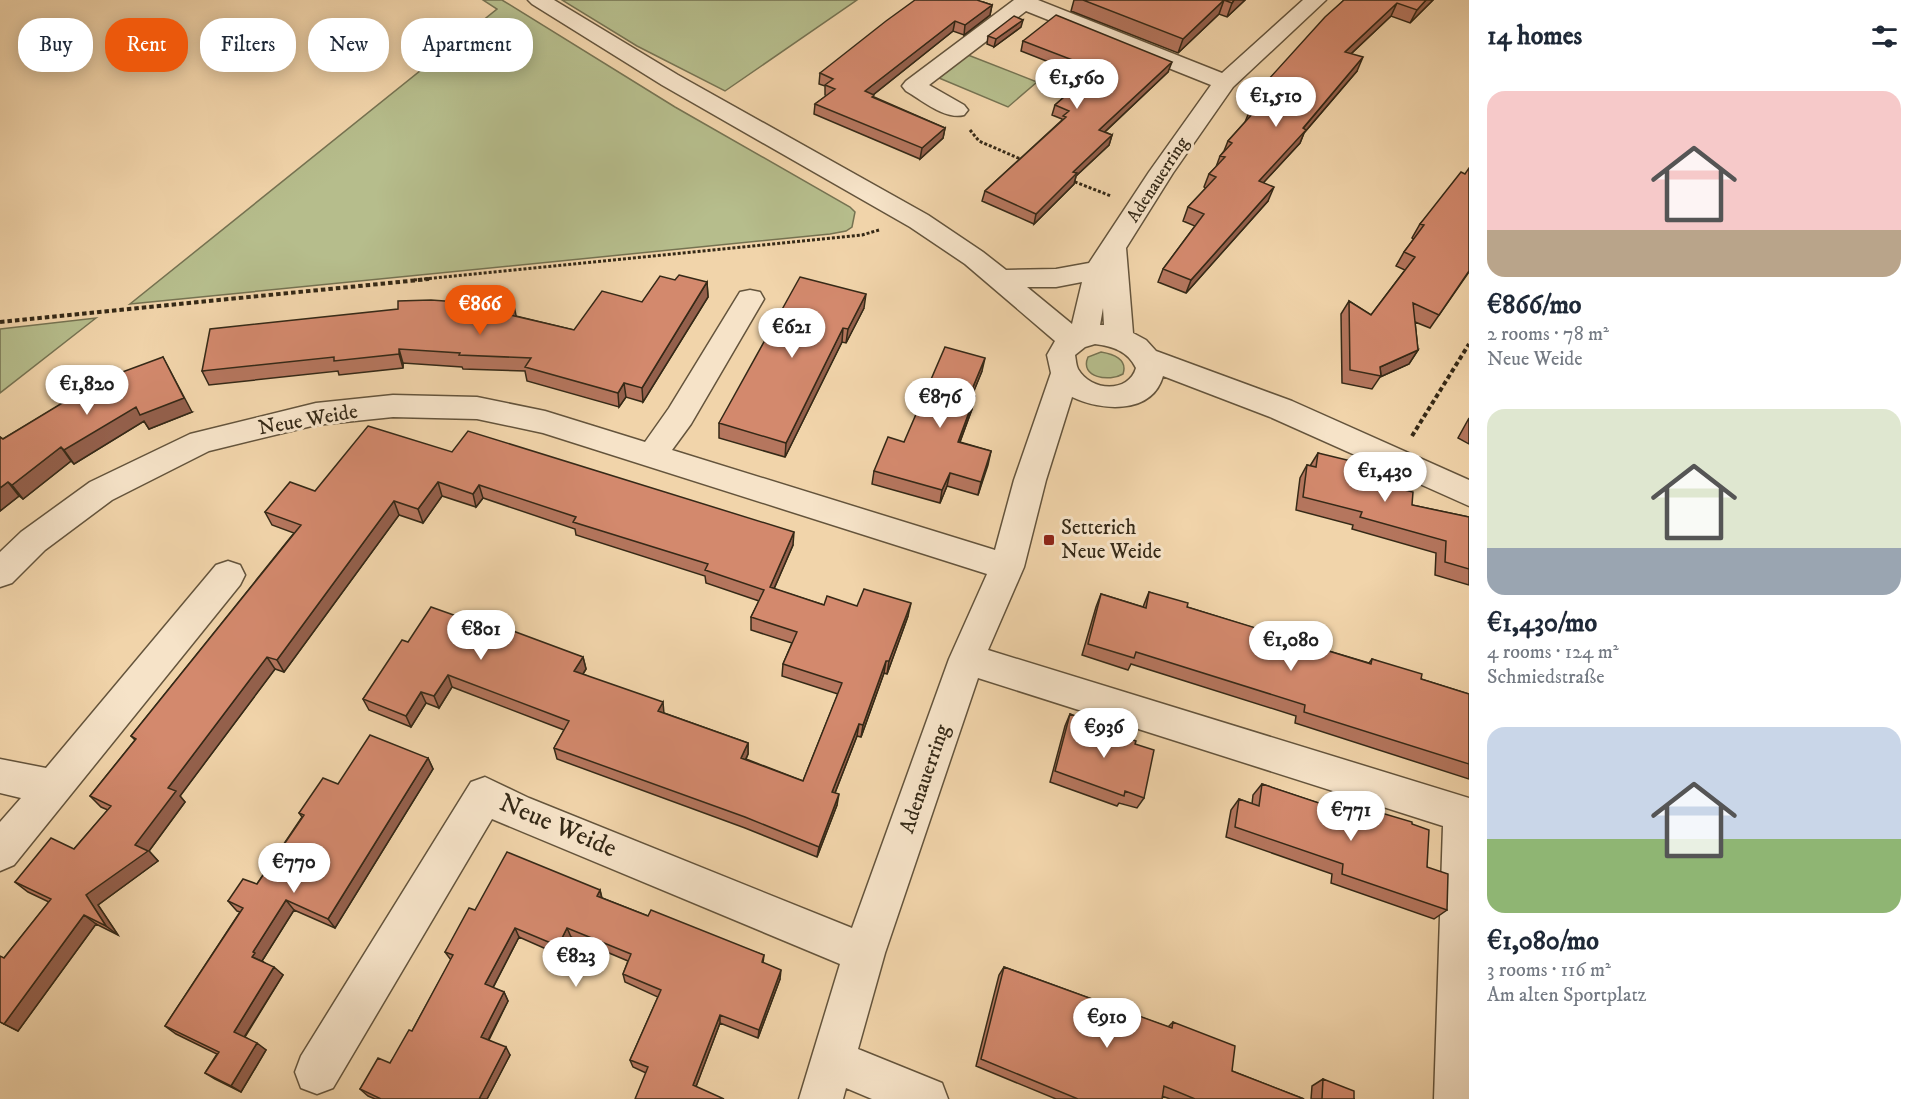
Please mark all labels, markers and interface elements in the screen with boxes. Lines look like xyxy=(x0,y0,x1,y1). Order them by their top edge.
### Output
chip: Buy xyxy=(18,18,93,72)
chip: Rent xyxy=(105,18,188,72)
chip: Filters xyxy=(200,18,296,72)
chip: New xyxy=(308,18,389,72)
chip: Apartment xyxy=(401,18,533,72)
text: 14 homes xyxy=(1487,20,1582,53)
icon: filters xyxy=(1868,20,1901,53)
pin: €1,560 xyxy=(1028,59,1126,110)
text: €1,560 xyxy=(1049,66,1105,91)
pin: €1,510 xyxy=(1227,77,1325,128)
text: €1,510 xyxy=(1250,84,1302,109)
icon: home xyxy=(1640,130,1748,238)
street label: Adenauerring xyxy=(1122,133,1194,227)
pin: €866 xyxy=(444,285,516,336)
text: €866/mo xyxy=(1487,289,1581,322)
text: €866 xyxy=(459,292,501,317)
pin: €621 xyxy=(756,308,828,359)
text: €621 xyxy=(772,315,812,340)
text: 2 rooms · 78 m² xyxy=(1487,322,1609,347)
text: Neue Weide xyxy=(1487,347,1583,372)
pin: €1,820 xyxy=(38,365,136,416)
text: €1,820 xyxy=(59,372,115,397)
pin: €876 xyxy=(904,378,976,429)
text: €876 xyxy=(919,385,961,410)
street label: Neue Weide xyxy=(256,398,360,442)
icon: home xyxy=(1640,448,1748,556)
pin: €1,430 xyxy=(1336,452,1434,503)
text: €1,430 xyxy=(1358,459,1412,484)
place label: Setterich Neue Weide xyxy=(1061,515,1162,565)
marker: Setterich Neue Weide xyxy=(1042,533,1056,547)
text: €1,430/mo xyxy=(1487,607,1597,640)
pin: €801 xyxy=(445,610,517,661)
text: €801 xyxy=(461,617,501,642)
pin: €1,080 xyxy=(1242,621,1340,672)
text: €1,080 xyxy=(1263,628,1319,653)
text: 4 rooms · 124 m² xyxy=(1487,640,1619,665)
text: Schmiedstraße xyxy=(1487,665,1604,690)
pin: €936 xyxy=(1068,708,1140,759)
text: €936 xyxy=(1084,715,1124,740)
street label: Adenauerring xyxy=(894,720,956,837)
icon: home xyxy=(1640,766,1748,874)
street label: Neue Weide xyxy=(494,787,622,865)
pin: €771 xyxy=(1315,791,1387,842)
text: €771 xyxy=(1331,798,1371,823)
pin: €770 xyxy=(258,843,330,894)
text: €770 xyxy=(272,850,316,875)
text: €1,080/mo xyxy=(1487,925,1599,958)
pin: €823 xyxy=(540,937,612,988)
text: €823 xyxy=(556,944,596,969)
text: 3 rooms · 116 m² xyxy=(1487,958,1611,983)
text: Am alten Sportplatz xyxy=(1487,983,1646,1008)
pin: €910 xyxy=(1071,998,1143,1049)
text: €910 xyxy=(1087,1005,1127,1030)

